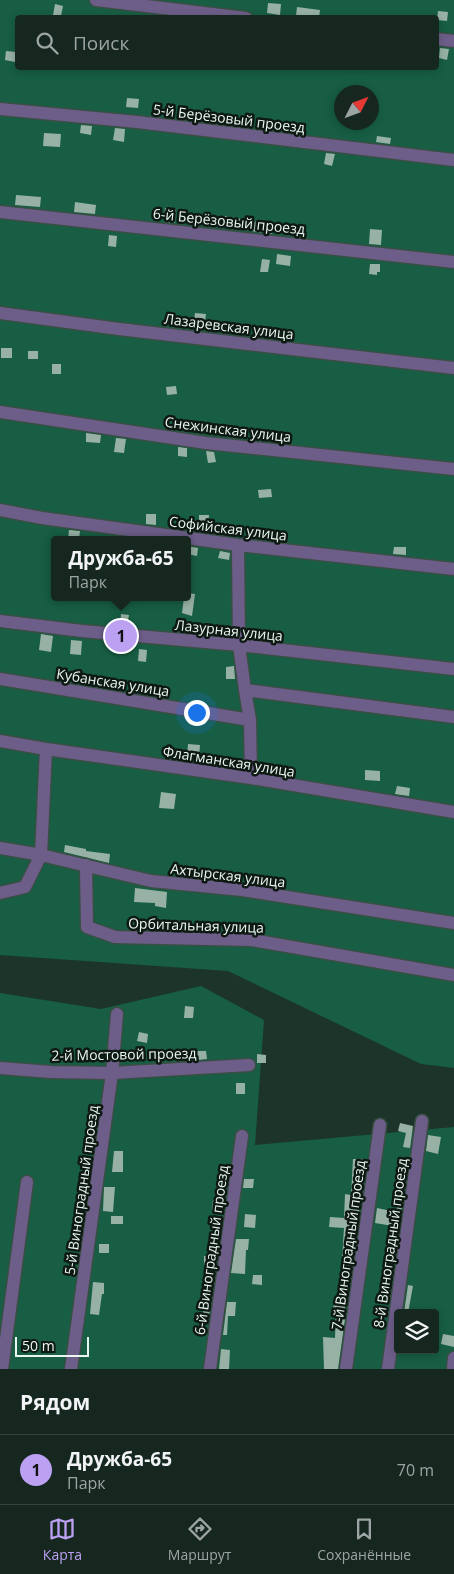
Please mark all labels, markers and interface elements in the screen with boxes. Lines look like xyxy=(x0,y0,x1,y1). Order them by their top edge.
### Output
search box xyxy=(15,15,439,70)
icon: search xyxy=(33,29,61,57)
text: Поиск xyxy=(73,30,129,56)
north arrow xyxy=(334,85,379,130)
street label: 5-й Берёзовый проезд xyxy=(152,99,306,137)
street label: 6-й Берёзовый проезд xyxy=(152,204,306,238)
street label: Лазаревская улица xyxy=(163,309,295,343)
street label: Снежинская улица xyxy=(164,412,292,446)
street label: Софийская улица xyxy=(168,511,288,545)
popup xyxy=(51,536,191,601)
text: Дружба-65 xyxy=(68,545,174,571)
text: Парк xyxy=(68,571,107,593)
street label: Лазурная улица xyxy=(174,615,284,645)
pin: 1 xyxy=(105,617,137,655)
street label: Кубанская улица xyxy=(55,664,171,700)
your location xyxy=(184,700,210,726)
street label: Флагманская улица xyxy=(162,741,296,781)
street label: Ахтырская улица xyxy=(169,859,287,891)
street label: Орбитальная улица xyxy=(128,913,264,937)
street label: 2-й Мостовой проезд xyxy=(51,1043,197,1065)
street label: 5-й Виноградный проезд xyxy=(60,1104,102,1276)
street label: 8-й Виноградный проезд xyxy=(369,1157,411,1329)
street label: 7-й Виноградный проезд xyxy=(327,1159,369,1331)
street label: 6-й Виноградный проезд xyxy=(190,1164,232,1336)
map controls xyxy=(394,1309,439,1354)
button: layers xyxy=(394,1309,439,1354)
scale bar xyxy=(15,1334,89,1357)
text: 50 m xyxy=(22,1336,55,1355)
text: Рядом xyxy=(20,1388,90,1416)
text: Дружба-65 xyxy=(67,1446,172,1472)
text: 1 xyxy=(31,1459,41,1481)
text: 70 m xyxy=(397,1459,434,1481)
text: Парк xyxy=(67,1472,106,1494)
tab: Карта xyxy=(43,1515,82,1564)
tab: Маршрут xyxy=(168,1515,231,1564)
tab: Сохранённые xyxy=(317,1515,411,1564)

